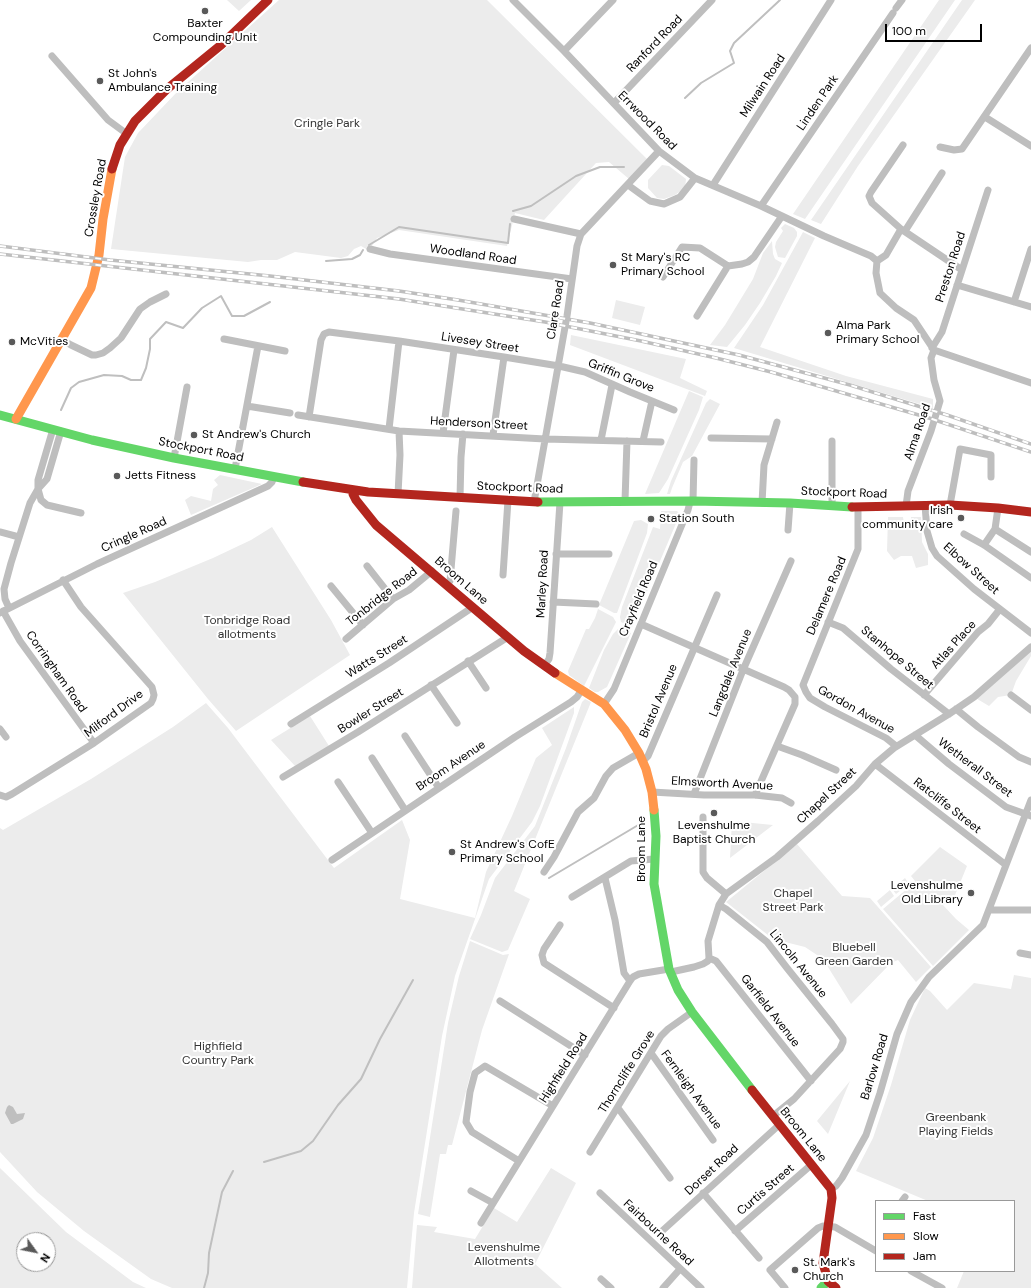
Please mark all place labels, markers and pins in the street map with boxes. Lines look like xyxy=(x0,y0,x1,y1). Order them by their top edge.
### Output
marker: Baxter Compounding Unit xyxy=(200,6,210,16)
place label: Baxter Compounding Unit xyxy=(153,17,257,45)
place label: St John's Ambulance Training xyxy=(108,67,217,95)
marker: St John's Ambulance Training xyxy=(95,76,105,86)
place label: St Mary's RC Primary School xyxy=(621,251,704,279)
marker: St Mary's RC Primary School xyxy=(608,260,618,270)
place label: Alma Park Primary School xyxy=(836,319,919,347)
marker: Alma Park Primary School xyxy=(823,328,833,338)
place label: McVities xyxy=(20,335,68,349)
marker: McVities xyxy=(7,337,17,347)
place label: St Andrew's Church xyxy=(202,428,311,442)
marker: St Andrew's Church xyxy=(189,430,199,440)
place label: Jetts Fitness xyxy=(125,469,196,483)
marker: Jetts Fitness xyxy=(112,471,122,481)
place label: Irish community care xyxy=(862,504,953,532)
place label: Station South xyxy=(659,512,734,526)
marker: Irish community care xyxy=(956,513,966,523)
marker: Station South xyxy=(646,514,656,524)
marker: Levenshulme Baptist Church xyxy=(709,808,719,818)
place label: Levenshulme Baptist Church xyxy=(673,819,755,847)
place label: St Andrew's CofE Primary School xyxy=(460,838,555,866)
marker: St Andrew's CofE Primary School xyxy=(447,847,457,857)
place label: Levenshulme Old Library xyxy=(891,879,963,907)
marker: Levenshulme Old Library xyxy=(966,888,976,898)
place label: St. Mark's Church xyxy=(803,1256,855,1284)
marker: St. Mark's Church xyxy=(790,1265,800,1275)

